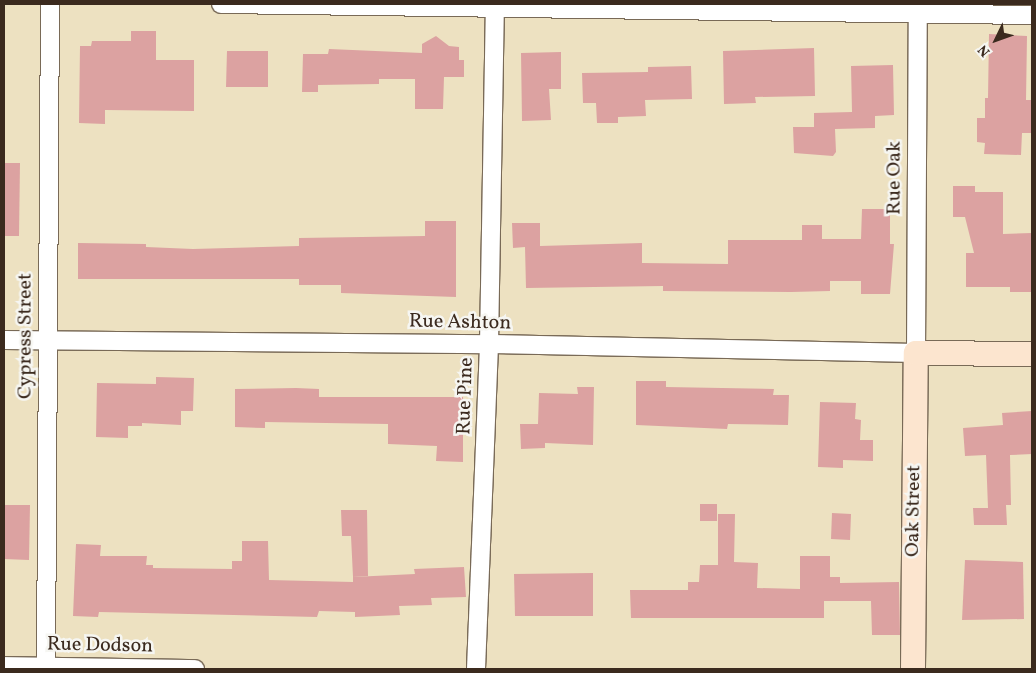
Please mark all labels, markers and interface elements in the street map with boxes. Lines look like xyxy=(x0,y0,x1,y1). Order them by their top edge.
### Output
north arrow xyxy=(971,15,1021,65)
text: N xyxy=(974,40,995,61)
street label: Rue Oak xyxy=(883,141,907,215)
street label: Cypress Street xyxy=(14,273,38,399)
street label: Rue Ashton xyxy=(409,310,511,336)
street label: Rue Pine xyxy=(453,357,479,435)
street label: Oak Street xyxy=(901,465,927,557)
street label: Rue Dodson xyxy=(47,633,153,659)

